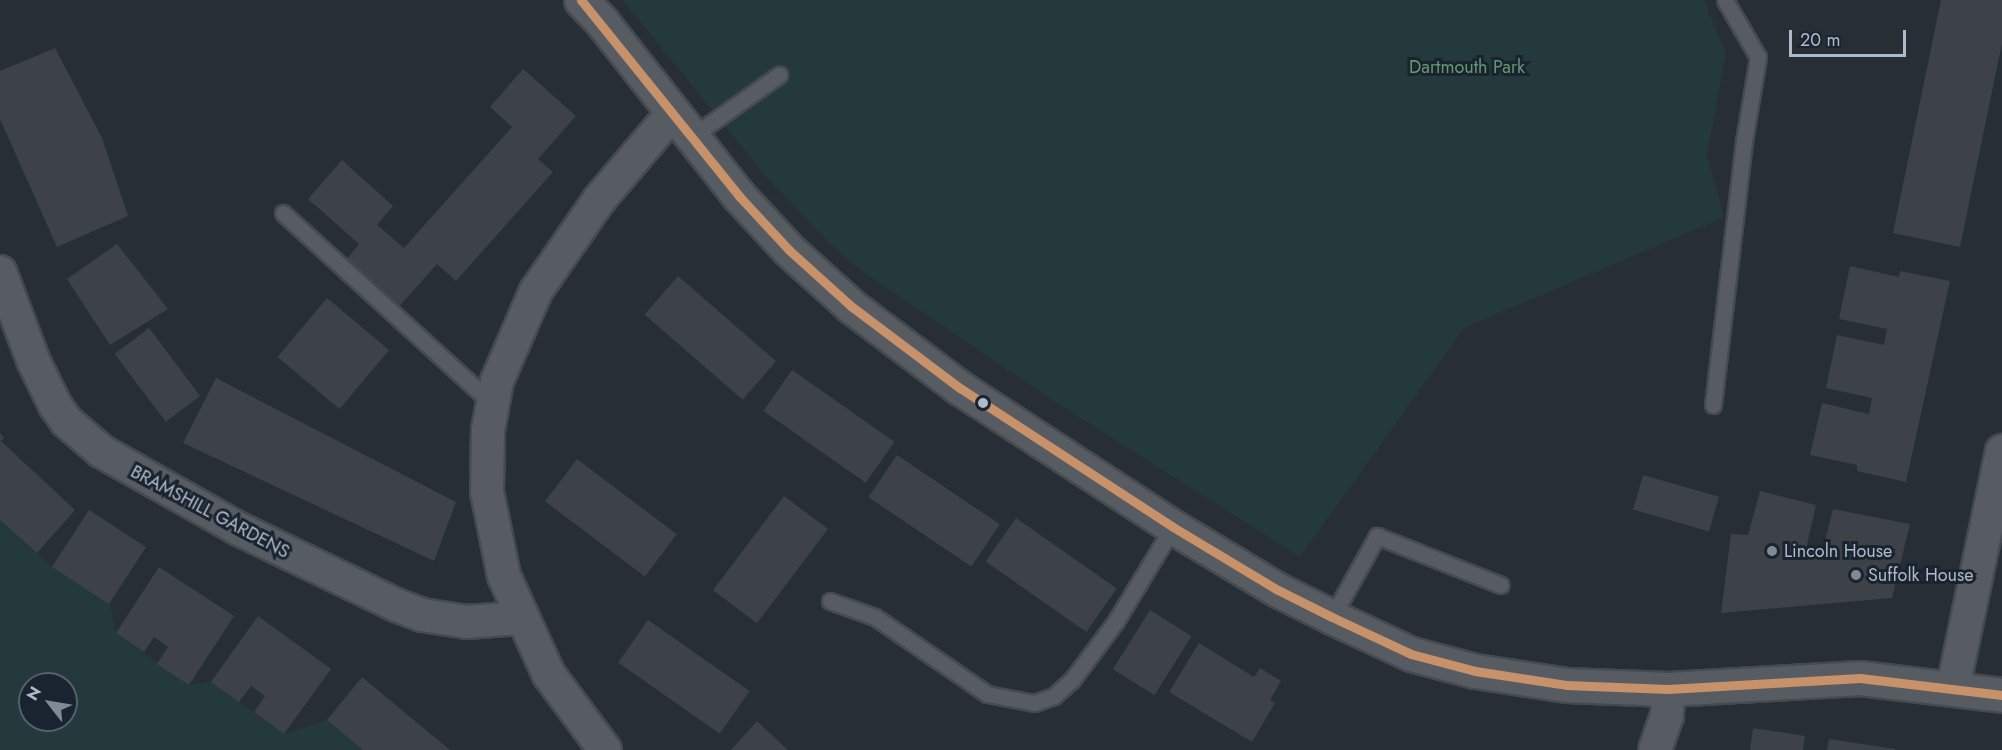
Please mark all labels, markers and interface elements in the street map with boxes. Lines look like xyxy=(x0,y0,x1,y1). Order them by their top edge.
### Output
scale bar xyxy=(1792,18,1909,56)
text: 20 m xyxy=(1800,27,1840,53)
park label: Dartmouth Park xyxy=(1409,56,1525,78)
unlabelled marker xyxy=(977,397,989,409)
street label: BRAMSHILL GARDENS xyxy=(127,461,293,563)
place label: Lincoln House xyxy=(1784,540,1892,562)
marker: Lincoln House xyxy=(1765,544,1779,558)
place label: Suffolk House xyxy=(1868,564,1974,586)
marker: Suffolk House xyxy=(1849,568,1863,582)
north arrow xyxy=(18,672,78,732)
text: N xyxy=(21,682,47,705)

